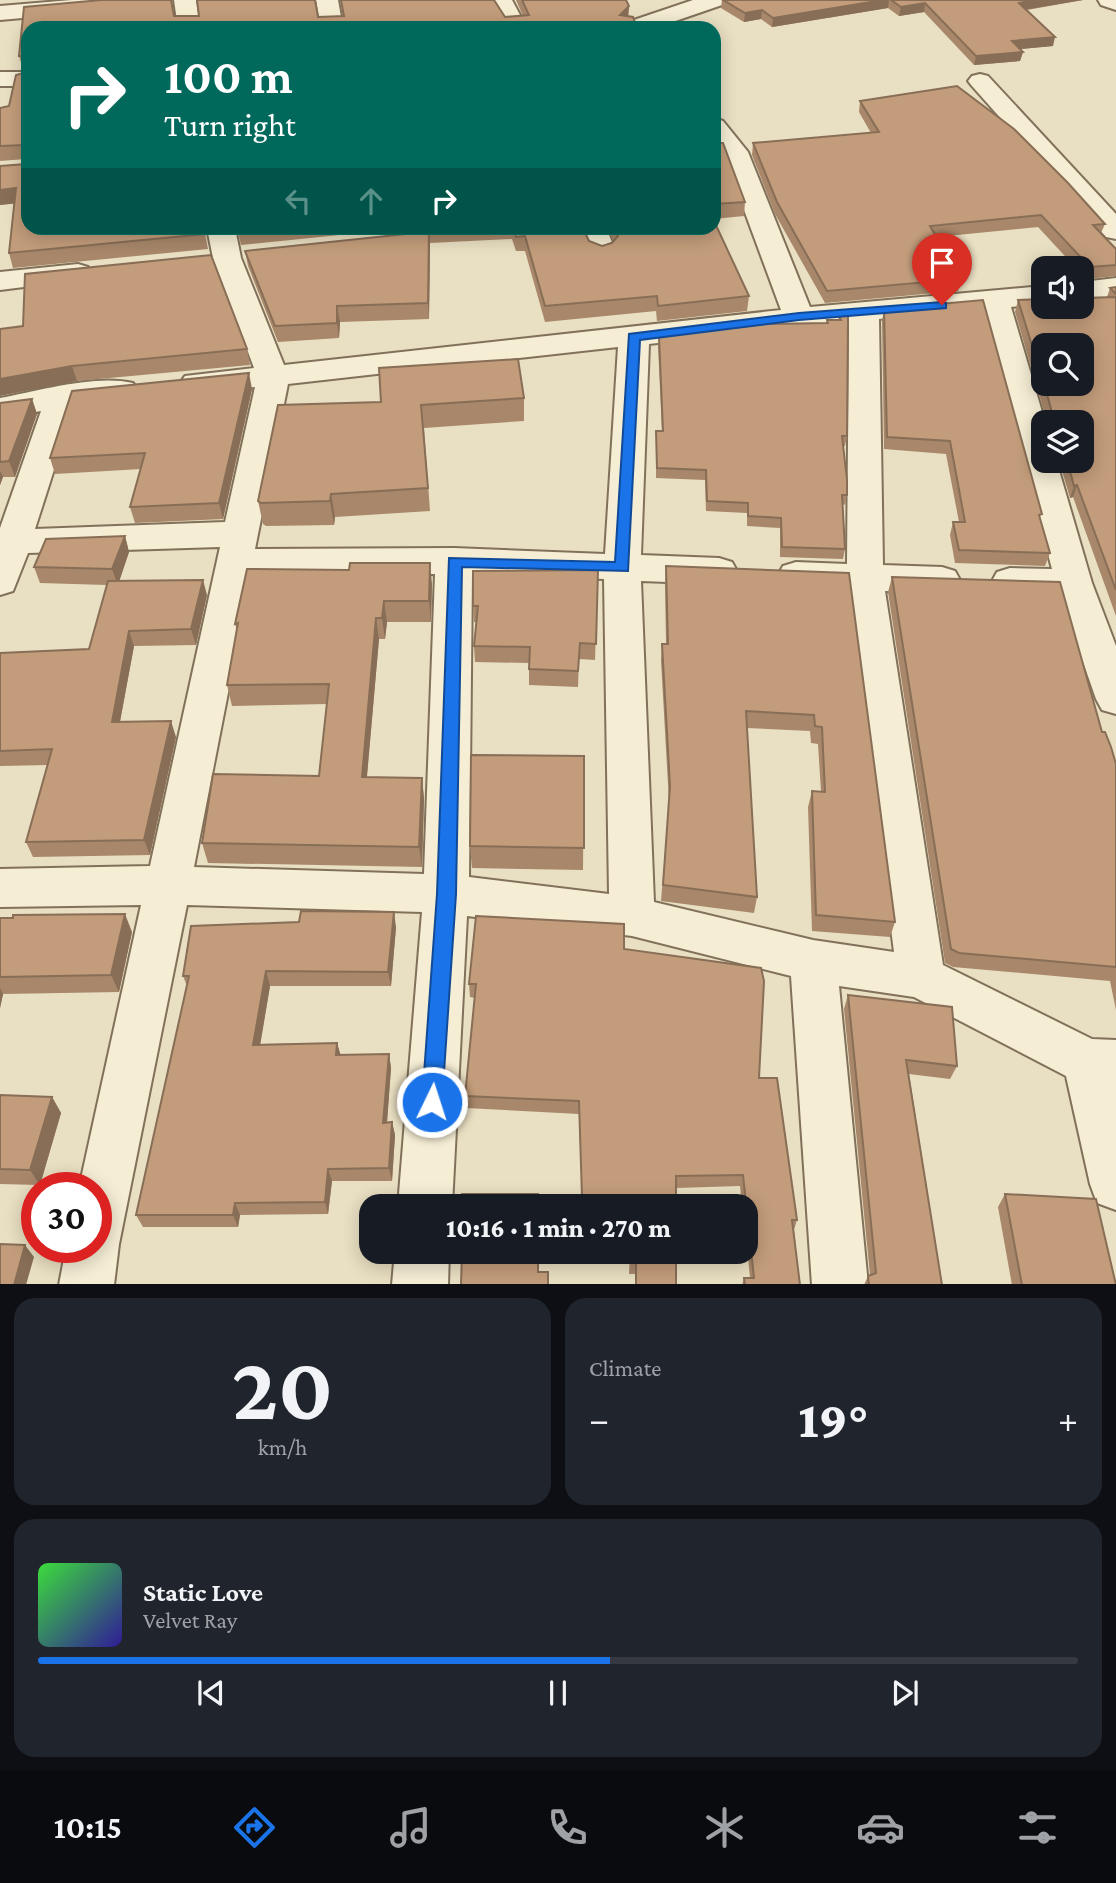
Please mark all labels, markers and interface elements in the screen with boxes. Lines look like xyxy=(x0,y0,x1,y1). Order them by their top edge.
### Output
icon: right xyxy=(49,49,140,140)
text: 100 m xyxy=(164,49,293,104)
text: Turn right xyxy=(164,107,296,143)
icon: left xyxy=(279,182,317,220)
icon: ahead xyxy=(352,182,390,220)
icon: right xyxy=(425,182,463,220)
pin xyxy=(912,233,972,305)
icon: arrive xyxy=(923,244,961,282)
map controls xyxy=(1031,256,1094,473)
button: sound xyxy=(1031,256,1094,319)
button: search xyxy=(1031,333,1094,396)
button: layers xyxy=(1031,410,1094,473)
position arrow xyxy=(395,1065,469,1139)
speed limit sign: 30 xyxy=(21,1172,112,1263)
text: 10:16 · 1 min · 270 m xyxy=(446,1214,671,1243)
text: 20 xyxy=(232,1337,333,1439)
text: Climate xyxy=(589,1355,661,1381)
text: 19° xyxy=(798,1390,869,1448)
text: − xyxy=(589,1398,609,1440)
text: + xyxy=(1058,1398,1078,1440)
text: km/h xyxy=(258,1434,307,1460)
text: Static Love xyxy=(143,1578,263,1607)
text: Velvet Ray xyxy=(143,1607,237,1633)
icon: previous xyxy=(192,1674,230,1712)
icon: pause xyxy=(539,1674,577,1712)
icon: next xyxy=(886,1674,924,1712)
icon: directions xyxy=(230,1803,279,1852)
icon: music xyxy=(386,1803,435,1852)
icon: phone xyxy=(543,1803,592,1852)
icon: climate xyxy=(700,1803,749,1852)
icon: car xyxy=(856,1803,905,1852)
icon: filters xyxy=(1013,1803,1062,1852)
text: 10:15 xyxy=(54,1809,122,1845)

